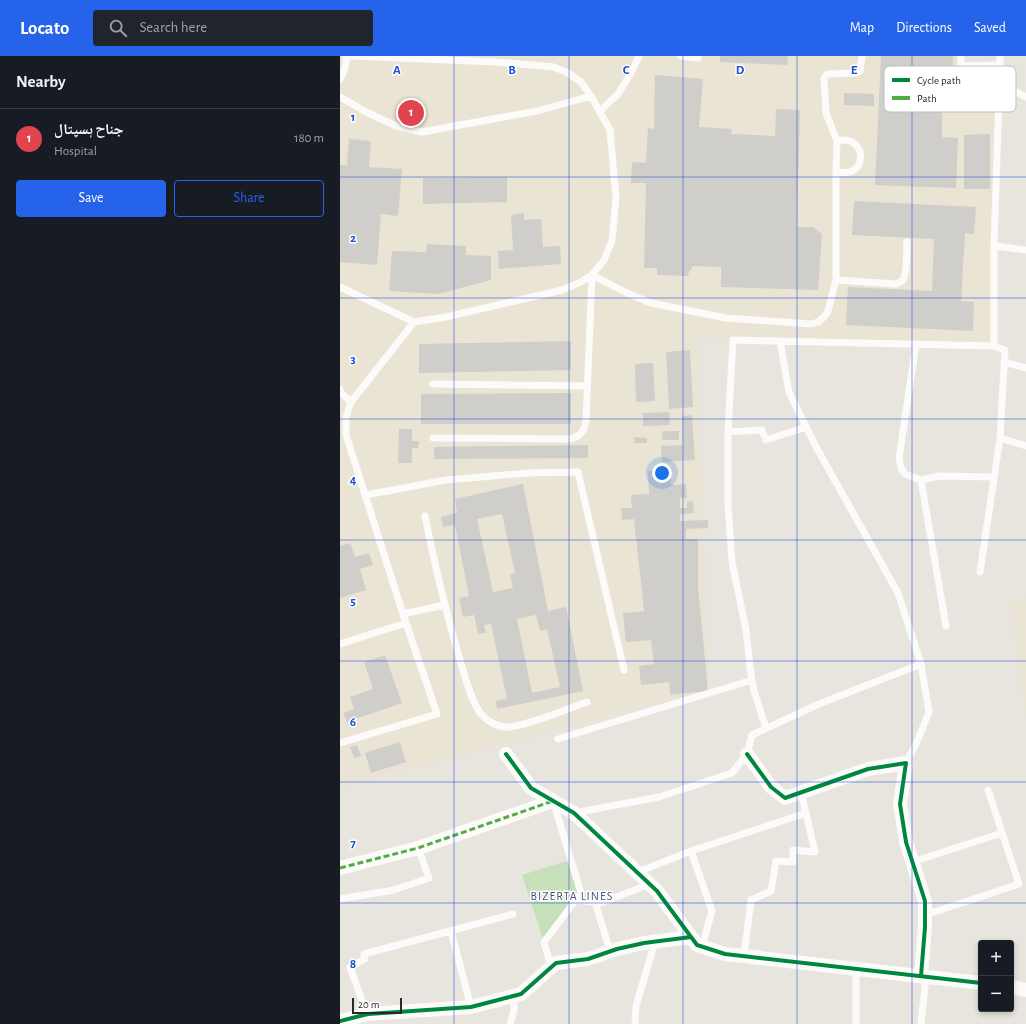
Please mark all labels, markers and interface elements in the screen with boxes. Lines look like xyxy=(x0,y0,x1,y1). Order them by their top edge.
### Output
search box xyxy=(93,10,373,46)
icon: search xyxy=(107,17,129,39)
text: Locato xyxy=(20,19,69,38)
text: Search here xyxy=(139,20,207,35)
text: Map xyxy=(850,21,874,35)
text: Directions xyxy=(896,21,952,35)
text: Saved xyxy=(974,21,1006,35)
text: A xyxy=(393,64,401,77)
text: B xyxy=(508,64,516,77)
text: C xyxy=(623,64,630,77)
text: D xyxy=(736,64,745,77)
text: E xyxy=(851,64,858,77)
legend xyxy=(884,66,1016,112)
text: Nearby xyxy=(16,73,66,90)
text: Cycle path xyxy=(917,75,961,86)
text: Path xyxy=(917,93,937,104)
pin: 1 xyxy=(398,98,424,128)
text: 1 xyxy=(351,111,355,124)
text: جناح ہسپتال xyxy=(54,122,123,137)
text: 1 xyxy=(27,132,31,145)
text: 180 m xyxy=(294,132,324,145)
text: Hospital xyxy=(54,145,97,158)
button: Save xyxy=(16,180,166,217)
button: Share xyxy=(174,180,324,217)
text: 2 xyxy=(350,232,356,245)
text: 3 xyxy=(350,353,356,366)
your location xyxy=(652,463,672,483)
text: 4 xyxy=(350,474,357,487)
text: 5 xyxy=(350,595,356,608)
text: 6 xyxy=(350,716,356,729)
text: 7 xyxy=(350,837,356,850)
district label: BIZERTA LINES xyxy=(531,890,614,902)
map controls xyxy=(978,940,1014,1012)
button: + xyxy=(978,940,1014,976)
text: 8 xyxy=(350,958,356,971)
button: − xyxy=(978,976,1014,1012)
scale bar xyxy=(352,996,402,1015)
text: 20 m xyxy=(358,999,379,1010)

